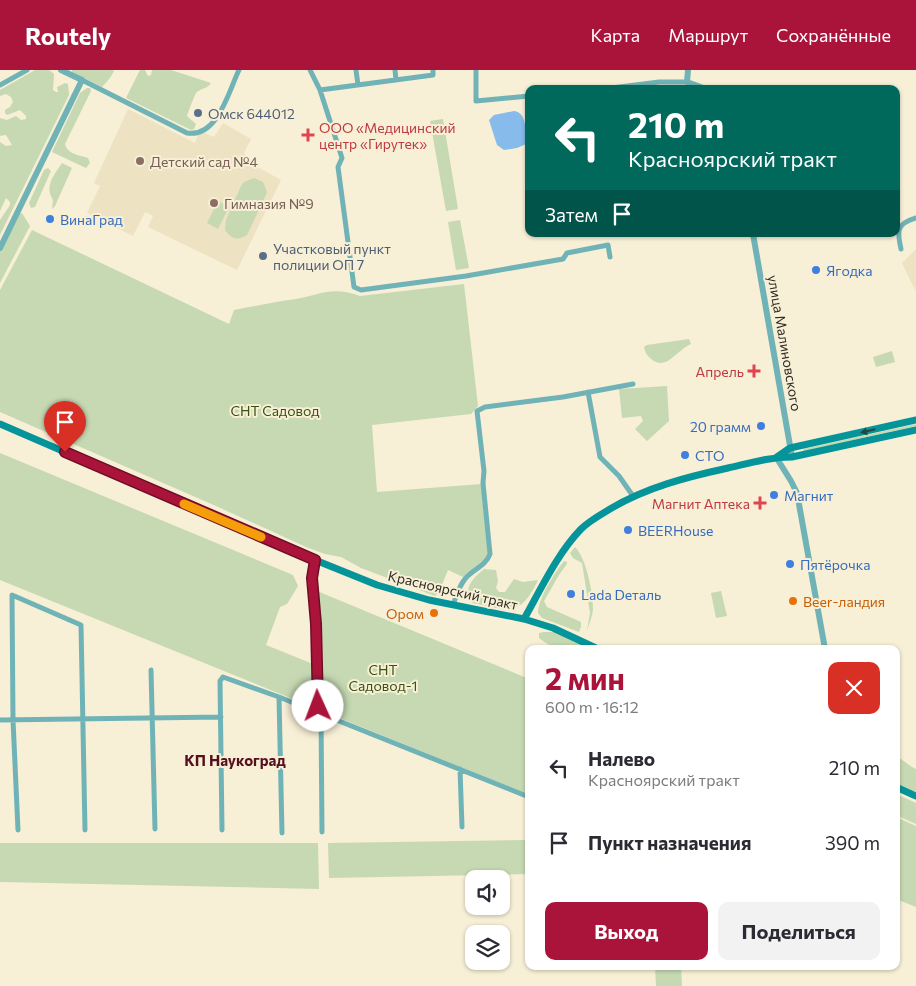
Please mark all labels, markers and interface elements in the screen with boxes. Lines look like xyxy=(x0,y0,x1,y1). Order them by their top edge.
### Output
text: Routely xyxy=(25,21,111,50)
text: Карта xyxy=(591,24,640,46)
text: Маршрут xyxy=(668,24,748,46)
text: Сохранённые xyxy=(776,24,891,46)
text: 210 m xyxy=(628,102,724,145)
place label: Омск 644012 xyxy=(208,105,295,122)
icon: left xyxy=(545,105,610,170)
marker: Омск 644012 xyxy=(192,107,204,119)
place label: ООО «Медицинский центр «Гирутек» xyxy=(319,119,456,152)
marker: ООО «Медицинский центр «Гирутек» xyxy=(301,128,315,142)
text: Красноярский тракт xyxy=(628,145,837,172)
place label: Детский сад №4 xyxy=(150,153,258,170)
marker: Детский сад №4 xyxy=(134,155,146,167)
place label: Гимназия №9 xyxy=(224,195,314,212)
marker: Гимназия №9 xyxy=(208,197,220,209)
icon: arrive xyxy=(608,200,636,228)
text: Затем xyxy=(545,203,598,226)
place label: ВинаГрад xyxy=(60,211,123,228)
marker: ВинаГрад xyxy=(44,213,56,225)
place label: Участковый пункт полиции ОП 7 xyxy=(273,240,391,273)
marker: Участковый пункт полиции ОП 7 xyxy=(257,250,269,262)
place label: Ягодка xyxy=(826,262,873,279)
marker: Ягодка xyxy=(810,264,822,276)
street label: улица Малиновского xyxy=(765,273,805,413)
place label: Апрель xyxy=(696,363,744,380)
marker: Апрель xyxy=(748,365,760,377)
pin xyxy=(44,401,86,452)
park label: СНТ Садовод xyxy=(230,402,320,419)
icon: arrive xyxy=(51,408,79,436)
place label: 20 грамм xyxy=(690,418,751,435)
marker: 20 грамм xyxy=(755,420,767,432)
one-way arrow xyxy=(861,427,876,435)
place label: СТО xyxy=(695,447,725,464)
marker: СТО xyxy=(679,449,691,461)
place label: Магнит xyxy=(784,487,834,504)
marker: Магнит xyxy=(768,489,780,501)
place label: Магнит Аптека xyxy=(652,495,750,512)
marker: Магнит Аптека xyxy=(754,497,766,509)
place label: BEERHouse xyxy=(638,522,713,539)
marker: BEERHouse xyxy=(622,524,634,536)
place label: Пятёрочка xyxy=(800,556,870,573)
marker: Пятёрочка xyxy=(784,558,796,570)
street label: Красноярский тракт xyxy=(386,567,520,613)
place label: Lada Dеталь xyxy=(581,586,661,603)
marker: Lada Dеталь xyxy=(565,588,577,600)
place label: Beer-ландия xyxy=(803,593,885,610)
marker: Beer-ландия xyxy=(787,595,799,607)
place label: Ором xyxy=(386,605,424,622)
marker: Ором xyxy=(428,607,440,619)
text: 2 мин xyxy=(545,659,625,696)
park label: СНТ Садовод-1 xyxy=(348,661,418,694)
button: close xyxy=(828,662,880,714)
position arrow xyxy=(291,679,343,731)
text: 600 m · 16:12 xyxy=(545,697,639,716)
text: Налево xyxy=(588,747,655,770)
district label: КП Наукоград xyxy=(184,751,286,769)
icon: left xyxy=(545,754,573,782)
text: 210 m xyxy=(829,756,880,779)
text: Красноярский тракт xyxy=(588,770,740,789)
icon: arrive xyxy=(545,829,573,857)
text: Пункт назначения xyxy=(588,831,751,854)
text: 390 m xyxy=(825,831,880,854)
map controls xyxy=(465,870,510,970)
button: sound xyxy=(465,870,510,915)
button: Выход xyxy=(545,902,708,960)
button: Поделиться xyxy=(718,902,880,960)
button: layers xyxy=(465,925,510,970)

